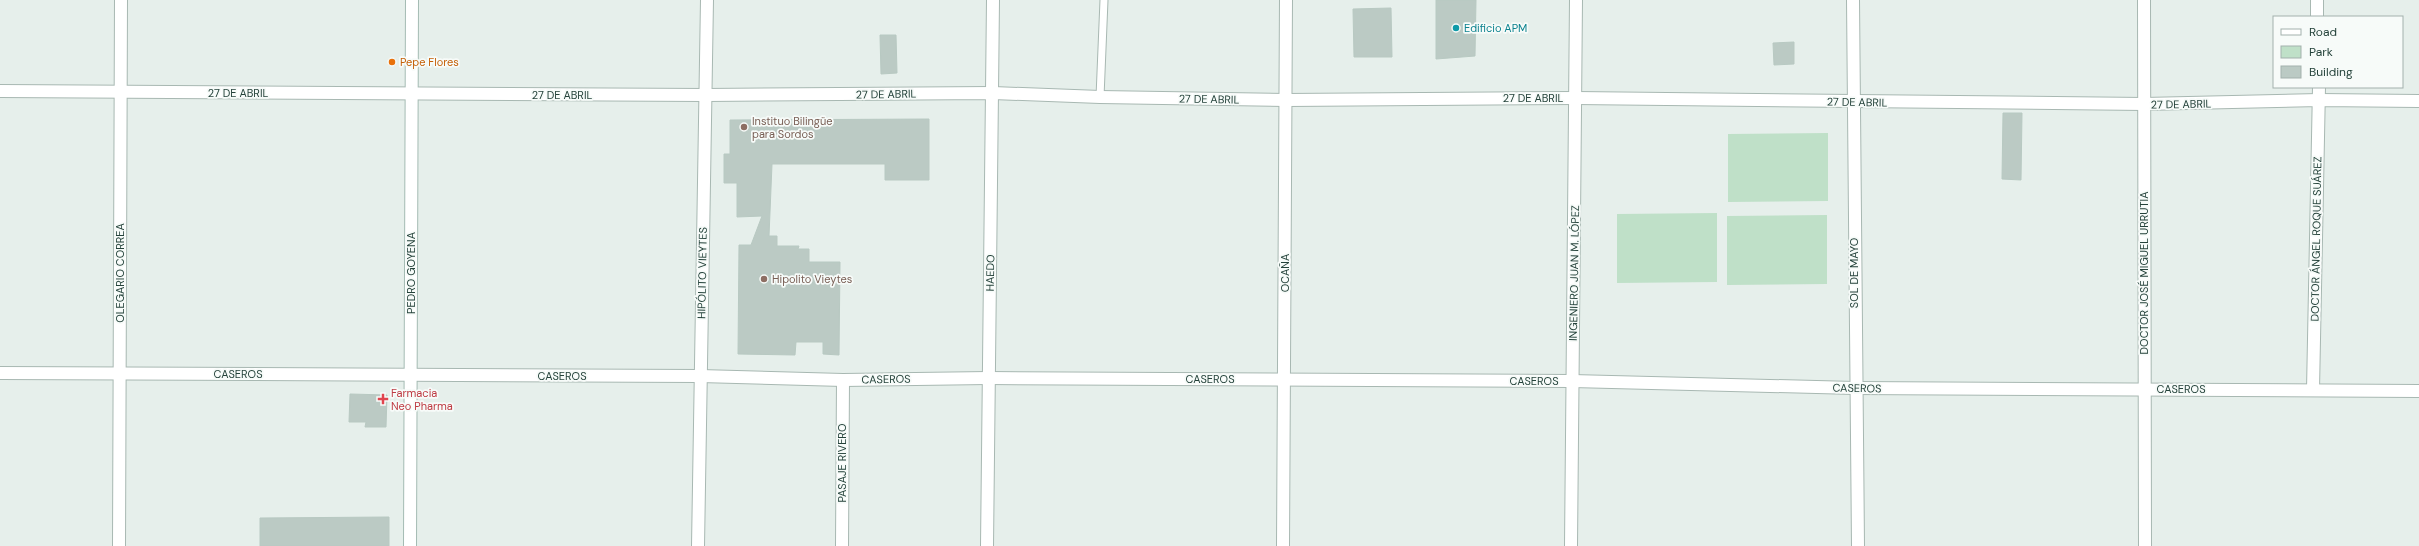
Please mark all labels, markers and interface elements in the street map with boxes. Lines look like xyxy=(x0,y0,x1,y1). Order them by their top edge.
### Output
legend xyxy=(2273,16,2403,88)
place label: Edificio APM xyxy=(1464,21,1527,35)
marker: Edificio APM xyxy=(1451,23,1461,33)
text: Road xyxy=(2309,24,2337,40)
text: Park xyxy=(2309,44,2333,60)
place label: Pepe Flores xyxy=(400,55,459,69)
marker: Pepe Flores xyxy=(387,57,397,67)
text: Building xyxy=(2309,64,2353,80)
street label: 27 DE ABRIL xyxy=(208,86,268,100)
street label: 27 DE ABRIL xyxy=(856,86,917,102)
street label: 27 DE ABRIL xyxy=(532,88,592,102)
street label: 27 DE ABRIL xyxy=(1179,91,1240,107)
street label: 27 DE ABRIL xyxy=(1503,91,1563,105)
street label: 27 DE ABRIL xyxy=(1827,94,1888,110)
street label: 27 DE ABRIL xyxy=(2151,96,2212,112)
place label: Instituo Bilingüe para Sordos xyxy=(752,114,833,141)
marker: Instituo Bilingüe para Sordos xyxy=(739,122,749,132)
street label: DOCTOR ÁNGEL ROQUE SUÁREZ xyxy=(2308,156,2324,322)
street label: DOCTOR JOSÉ MIGUEL URRUTIA xyxy=(2137,192,2151,354)
street label: INGENIERO JUAN M. LÓPEZ xyxy=(1566,205,1582,341)
street label: OLEGARIO CORREA xyxy=(113,223,127,323)
street label: HIPÓLITO VIEYTES xyxy=(694,227,710,319)
street label: PEDRO GOYENA xyxy=(404,232,418,314)
street label: SOL DE MAYO xyxy=(1847,238,1861,308)
street label: HAEDO xyxy=(983,254,997,292)
street label: OCAÑA xyxy=(1278,254,1292,292)
place label: Hipolito Vieytes xyxy=(772,272,852,286)
marker: Hipolito Vieytes xyxy=(759,274,769,284)
street label: CASEROS xyxy=(213,367,263,381)
street label: CASEROS xyxy=(537,369,587,383)
street label: CASEROS xyxy=(861,372,911,386)
street label: CASEROS xyxy=(1185,372,1235,386)
street label: CASEROS xyxy=(1509,374,1559,388)
street label: CASEROS xyxy=(1832,381,1882,395)
street label: CASEROS xyxy=(2156,382,2206,396)
place label: Farmacia Neo Pharma xyxy=(391,386,453,413)
marker: Farmacia Neo Pharma xyxy=(378,394,388,404)
street label: PASAJE RIVERO xyxy=(835,424,849,502)

